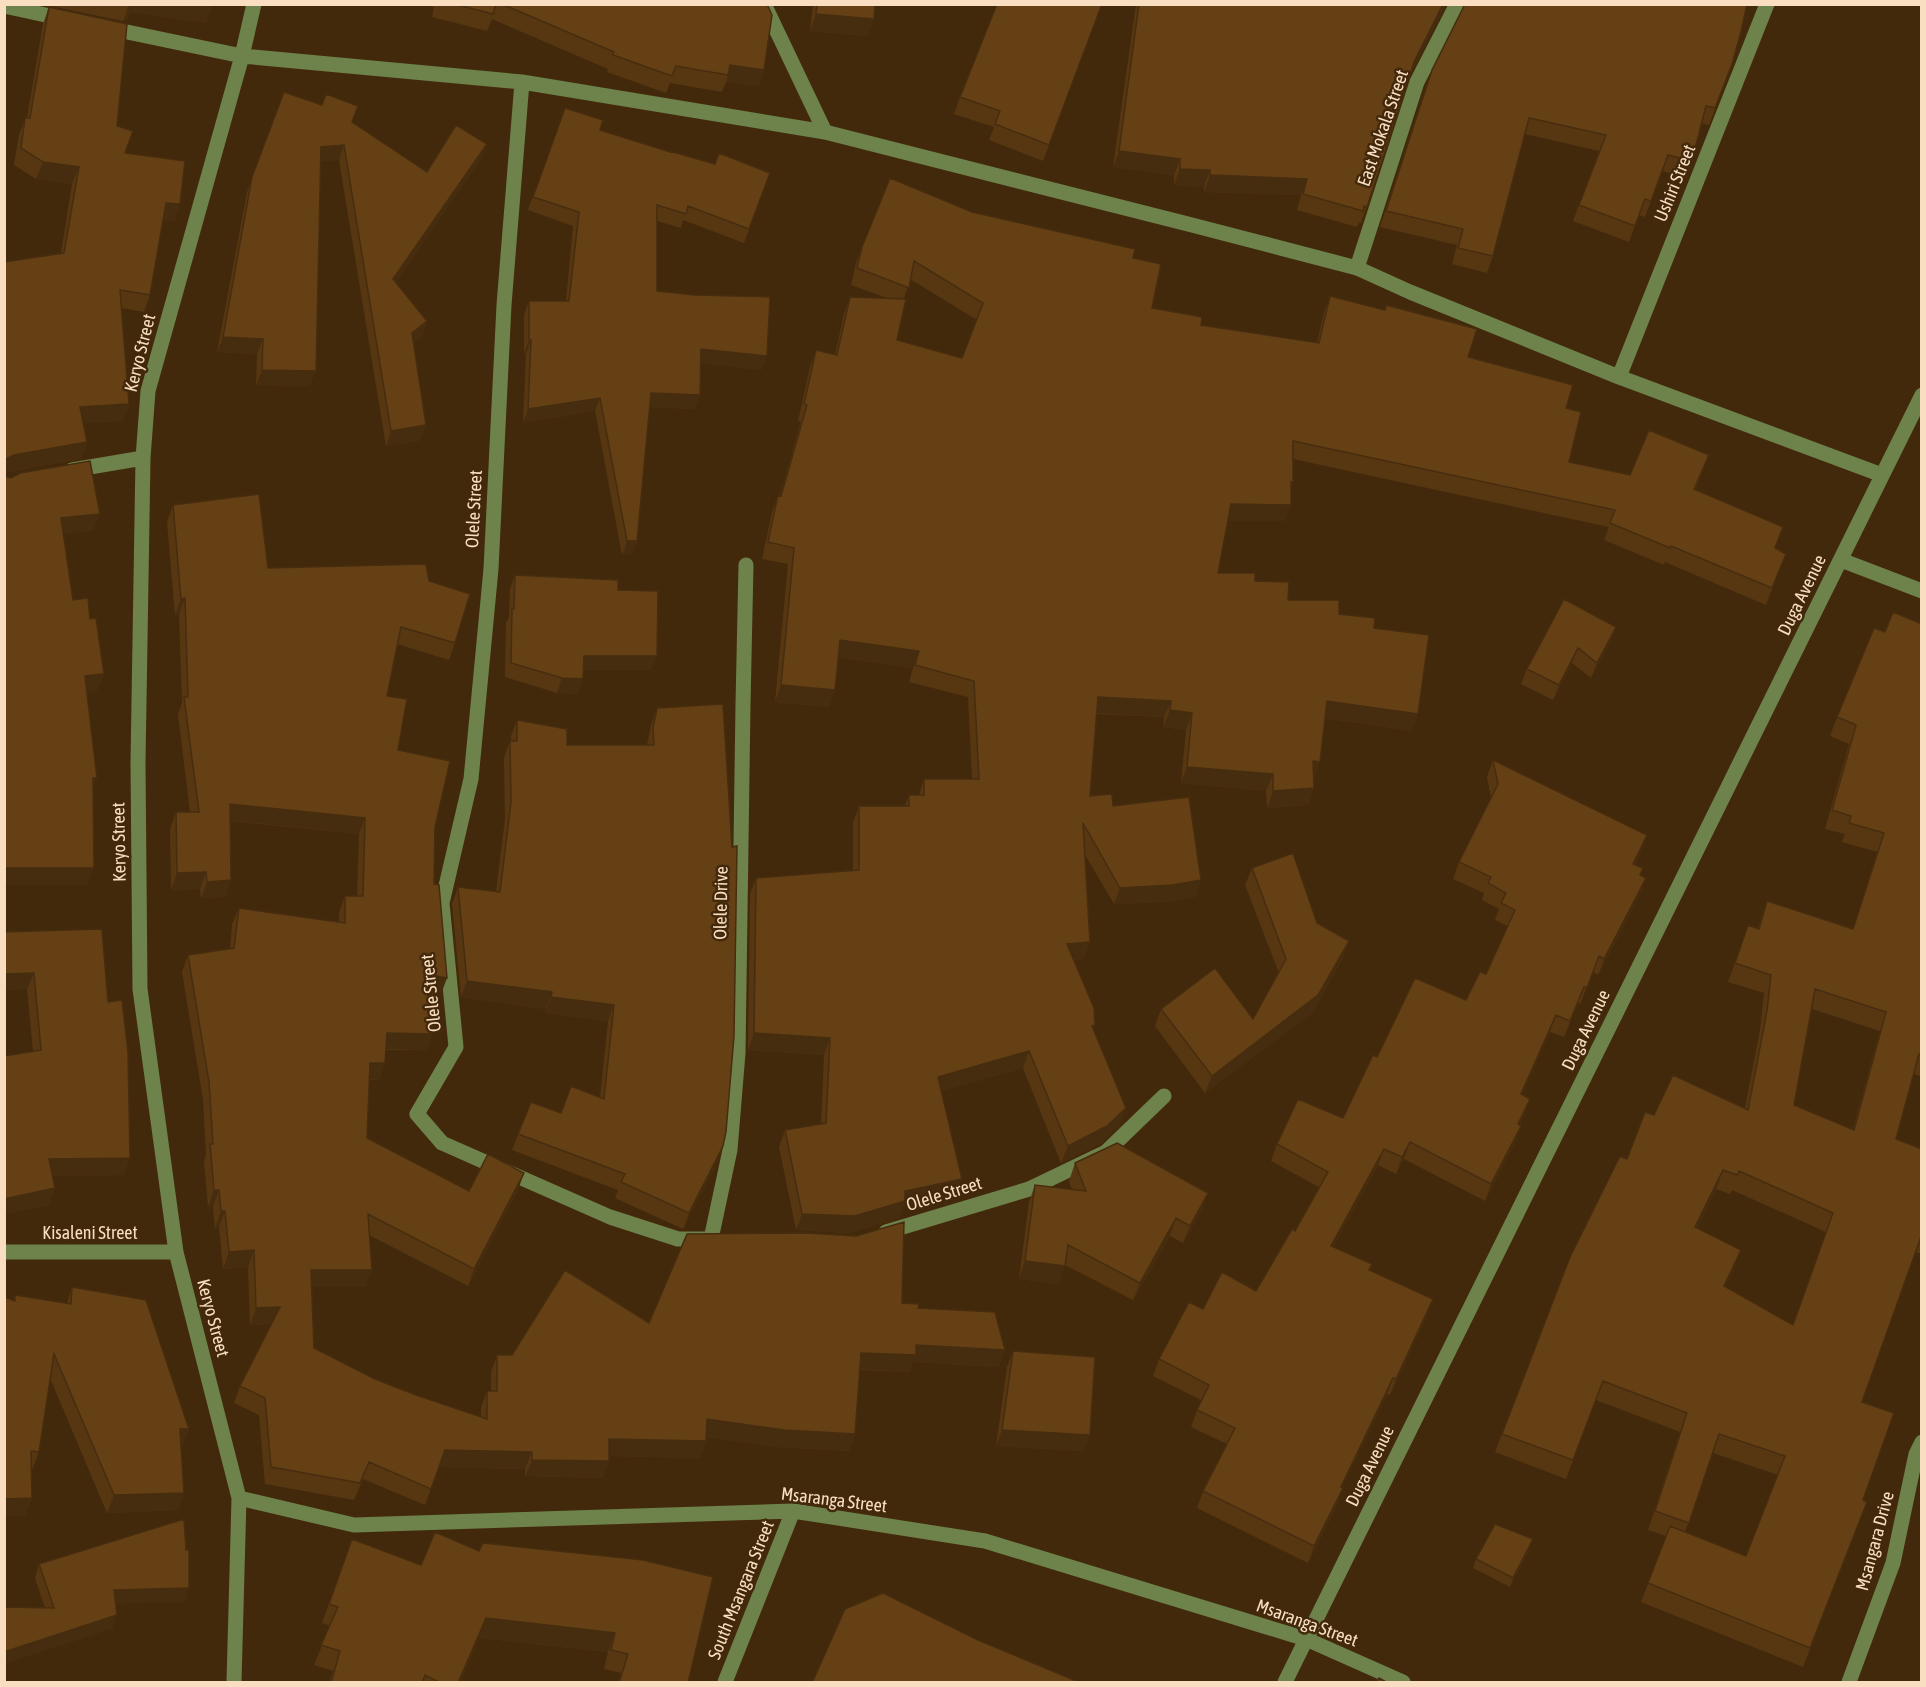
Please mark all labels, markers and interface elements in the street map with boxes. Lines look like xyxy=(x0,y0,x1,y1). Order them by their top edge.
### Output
street label: East Mokala Street xyxy=(1353,67,1412,189)
street label: Ushiri Street xyxy=(1650,141,1699,224)
street label: Keryo Street xyxy=(120,312,159,394)
street label: Olele Street xyxy=(461,469,486,548)
street label: Duga Avenue xyxy=(1773,551,1830,638)
street label: Keryo Street xyxy=(107,802,130,882)
street label: Olele Drive xyxy=(709,866,732,940)
street label: Olele Street xyxy=(416,953,445,1033)
street label: Duga Avenue xyxy=(1557,986,1614,1073)
street label: Olele Street xyxy=(903,1172,984,1215)
street label: Kisaleni Street xyxy=(42,1222,138,1243)
street label: Keryo Street xyxy=(193,1277,234,1359)
street label: Duga Avenue xyxy=(1341,1422,1398,1509)
street label: Msaranga Street xyxy=(780,1483,888,1516)
street label: Msangara Drive xyxy=(1851,1489,1898,1593)
street label: South Msangara Street xyxy=(703,1517,778,1662)
street label: Msaranga Street xyxy=(1254,1594,1361,1651)

